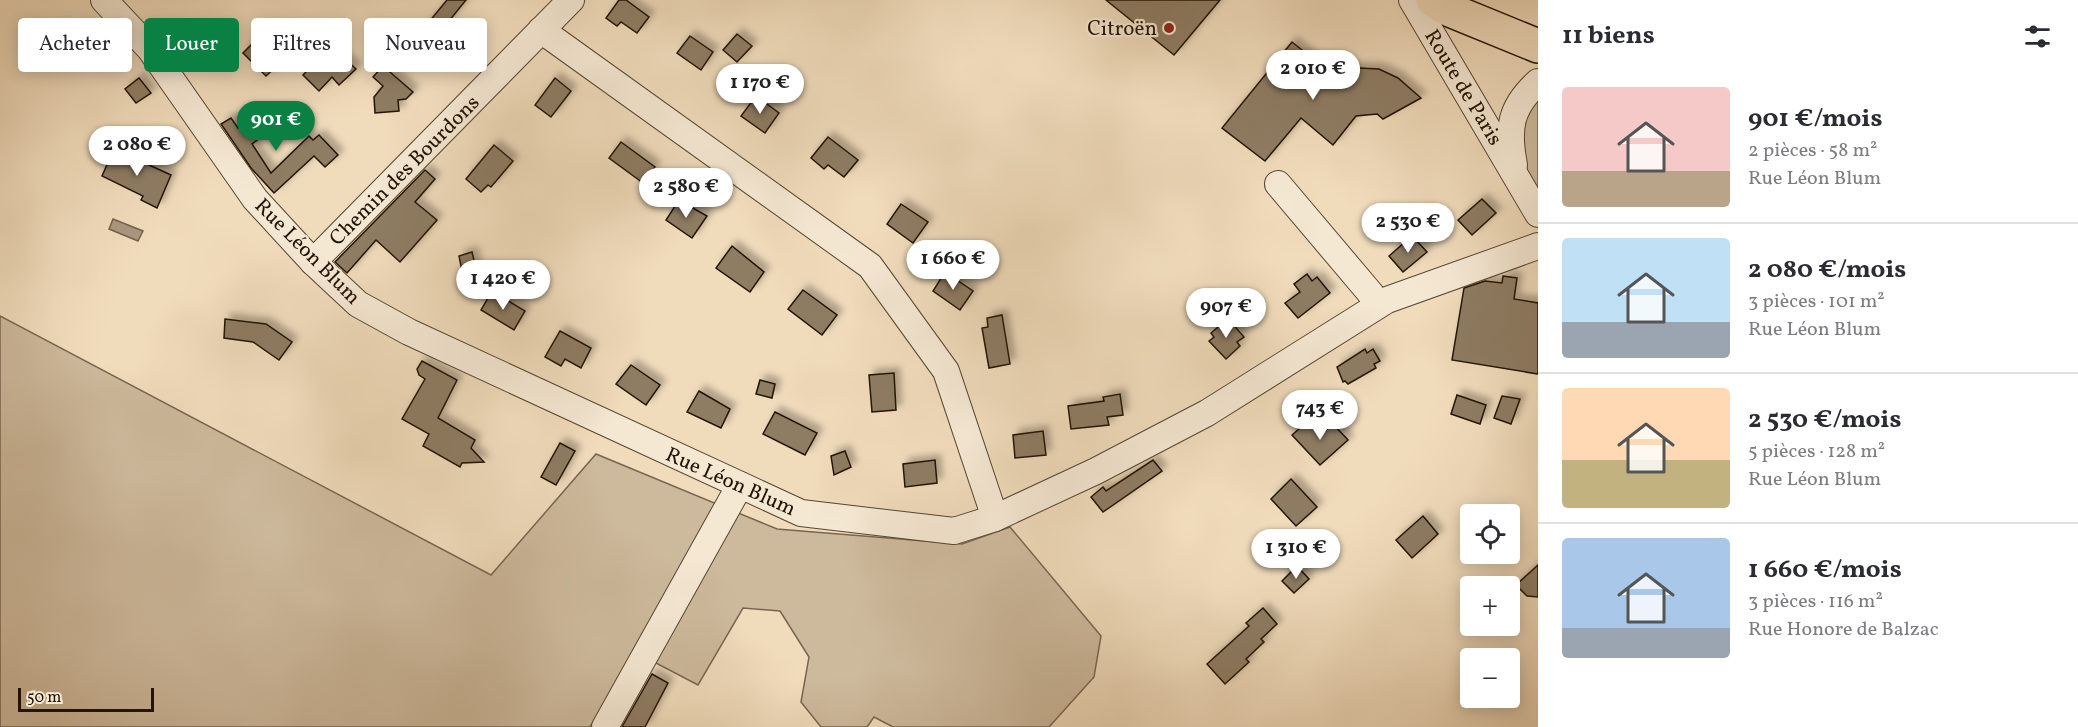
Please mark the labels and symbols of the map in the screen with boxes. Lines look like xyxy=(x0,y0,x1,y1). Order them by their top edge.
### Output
place label: Citroën xyxy=(1087,15,1157,44)
marker: Citroën xyxy=(1162,21,1176,35)
street label: Route de Paris xyxy=(1417,24,1509,151)
pin: 2 010 € xyxy=(1258,50,1368,101)
pin: 1 170 € xyxy=(705,64,815,115)
street label: Chemin des Bourdons xyxy=(323,89,487,253)
pin: 901 € xyxy=(234,101,318,152)
pin: 2 080 € xyxy=(82,126,192,177)
pin: 2 580 € xyxy=(631,168,741,219)
street label: Rue Léon Blum xyxy=(247,192,367,312)
pin: 2 530 € xyxy=(1353,203,1463,254)
pin: 1 660 € xyxy=(898,240,1008,291)
pin: 1 420 € xyxy=(448,260,558,311)
pin: 907 € xyxy=(1184,288,1268,339)
pin: 743 € xyxy=(1278,390,1362,441)
street label: Rue Léon Blum xyxy=(661,441,800,524)
pin: 1 310 € xyxy=(1241,529,1351,580)
scale bar xyxy=(18,685,154,712)

